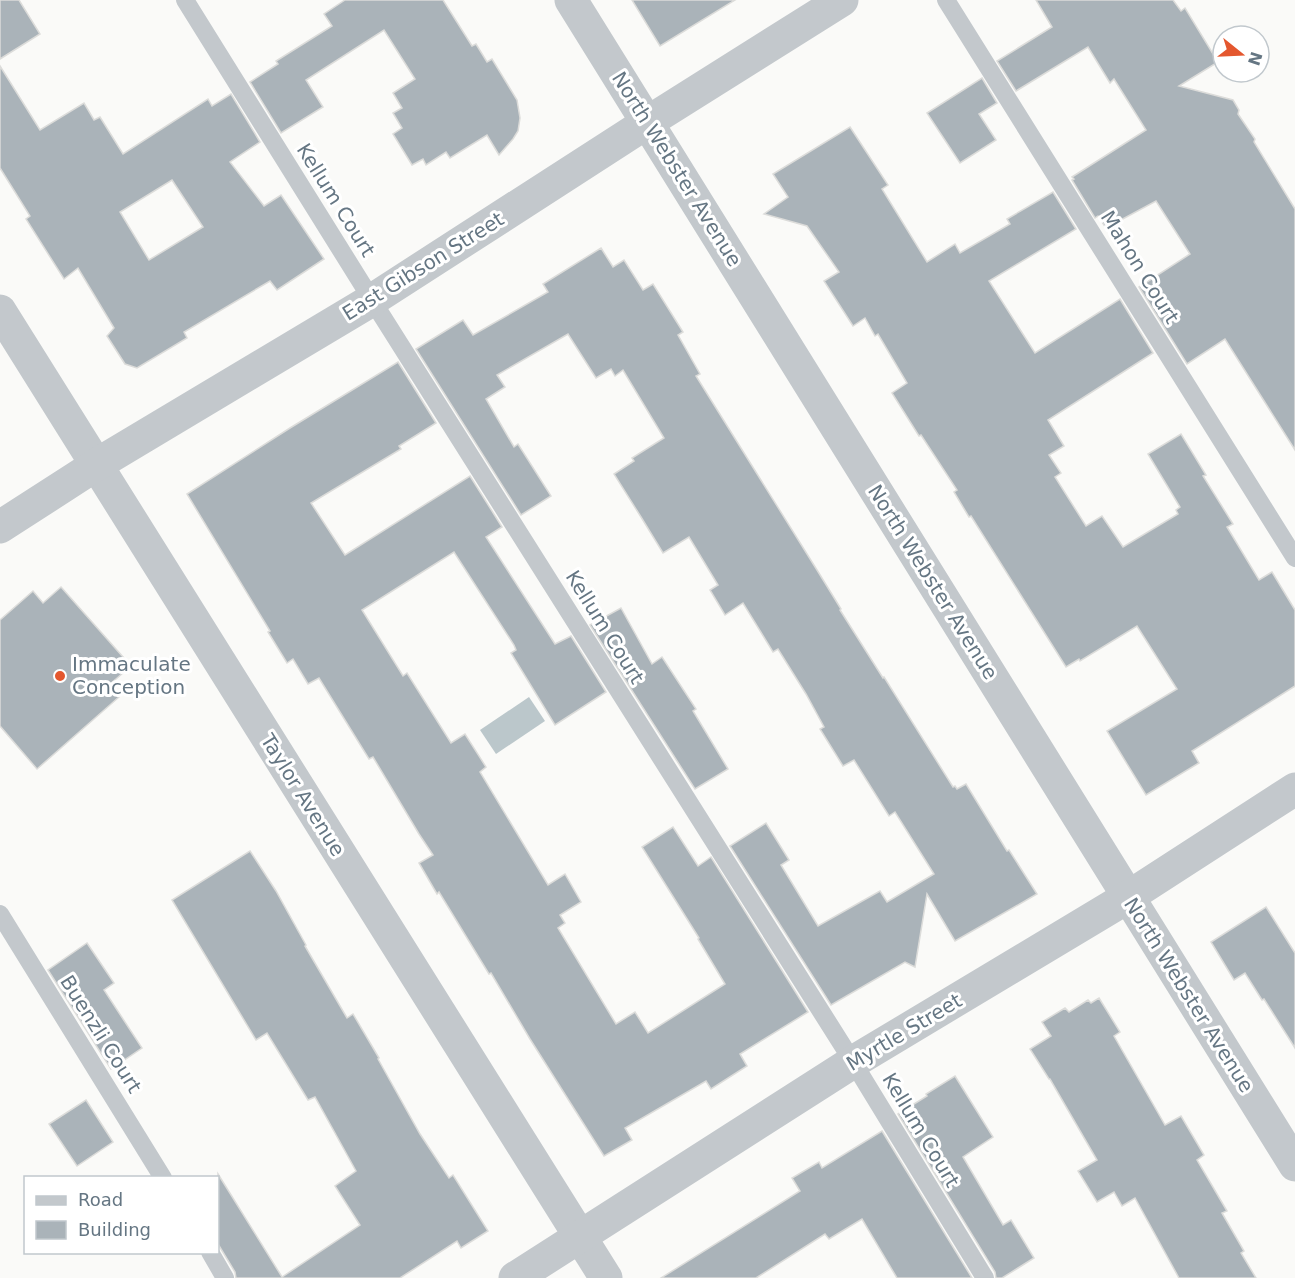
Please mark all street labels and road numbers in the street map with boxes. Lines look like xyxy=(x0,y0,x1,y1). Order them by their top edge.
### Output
street label: North Webster Avenue xyxy=(607,67,747,271)
street label: Kellum Court xyxy=(292,139,380,261)
street label: Mahon Court xyxy=(1096,206,1184,328)
street label: East Gibson Street xyxy=(338,207,508,325)
street label: North Webster Avenue xyxy=(863,480,1003,684)
street label: Kellum Court xyxy=(561,566,649,688)
street label: Taylor Avenue xyxy=(255,729,350,861)
street label: North Webster Avenue xyxy=(1119,893,1259,1097)
street label: Buenzli Court xyxy=(55,971,147,1097)
street label: Myrtle Street xyxy=(842,988,966,1076)
street label: Kellum Court xyxy=(877,1069,965,1192)

